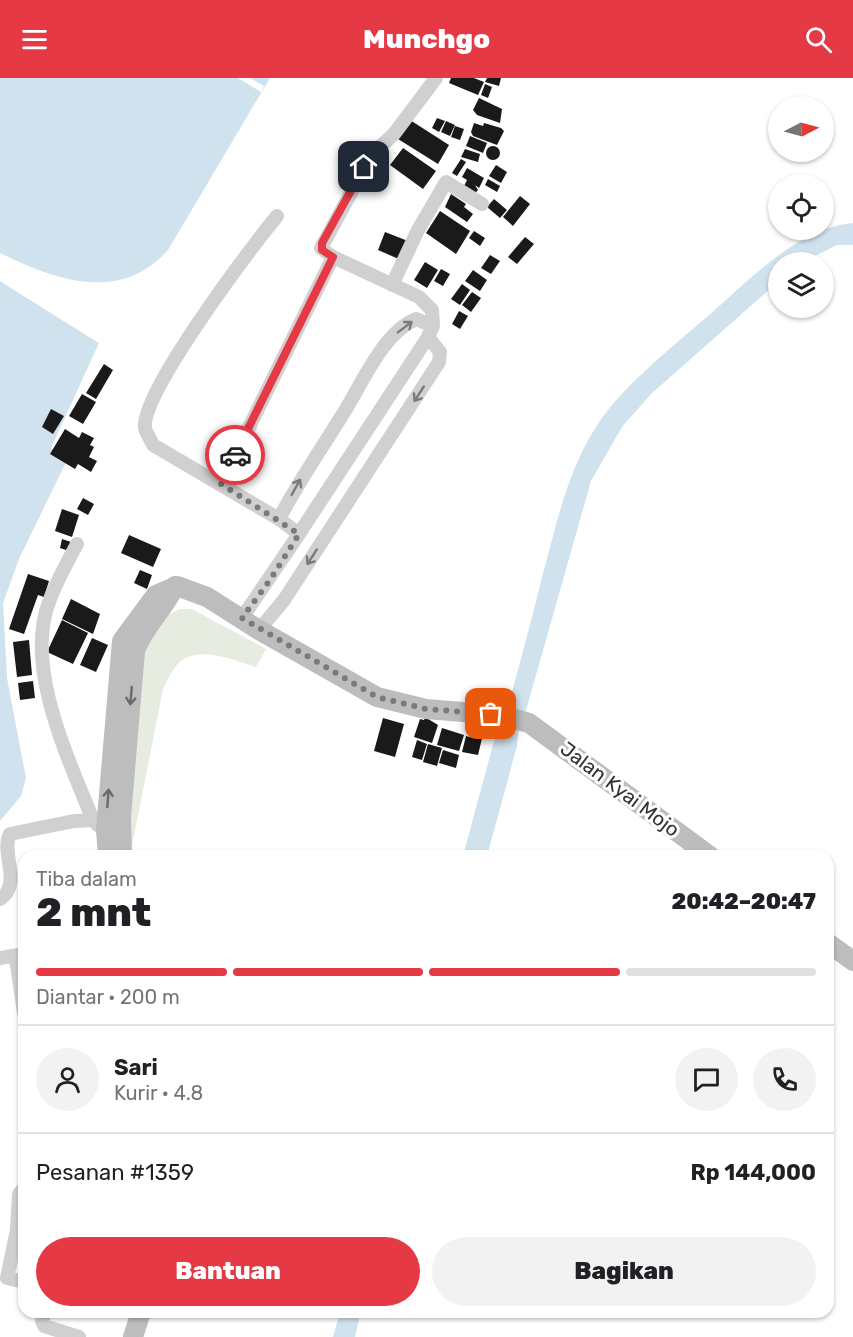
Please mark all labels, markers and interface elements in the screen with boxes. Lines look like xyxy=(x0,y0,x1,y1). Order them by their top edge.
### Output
icon: menu xyxy=(18,23,51,56)
text: Munchgo xyxy=(363,23,490,55)
icon: search xyxy=(802,23,835,56)
north arrow xyxy=(768,96,834,162)
map controls xyxy=(768,96,834,318)
pin xyxy=(338,141,389,192)
icon: home xyxy=(347,150,380,183)
button: locate xyxy=(768,174,834,240)
button: layers xyxy=(768,252,834,318)
one-way arrow xyxy=(397,320,413,333)
one-way arrow xyxy=(413,386,425,402)
courier xyxy=(205,425,265,485)
icon: car xyxy=(219,439,252,472)
one-way arrow xyxy=(290,479,302,496)
one-way arrow xyxy=(306,548,318,565)
one-way arrow xyxy=(125,685,136,705)
pin xyxy=(465,688,516,739)
icon: bag xyxy=(474,697,507,730)
street label: Jalan Kyai Mojo xyxy=(556,736,684,842)
one-way arrow xyxy=(103,789,114,809)
text: Tiba dalam xyxy=(36,867,137,891)
text: 20:42–20:47 xyxy=(671,888,816,915)
text: 2 mnt xyxy=(36,890,151,936)
text: Diantar · 200 m xyxy=(36,985,180,1009)
button: person xyxy=(36,1048,99,1111)
button: chat xyxy=(675,1048,738,1111)
button: phone xyxy=(753,1048,816,1111)
text: Sari xyxy=(114,1054,158,1081)
text: Kurir · 4.8 xyxy=(114,1081,203,1105)
text: Pesanan #1359 xyxy=(36,1159,194,1186)
text: Rp 144,000 xyxy=(691,1159,816,1186)
button: Bantuan xyxy=(36,1237,420,1306)
button: Bagikan xyxy=(432,1237,816,1306)

